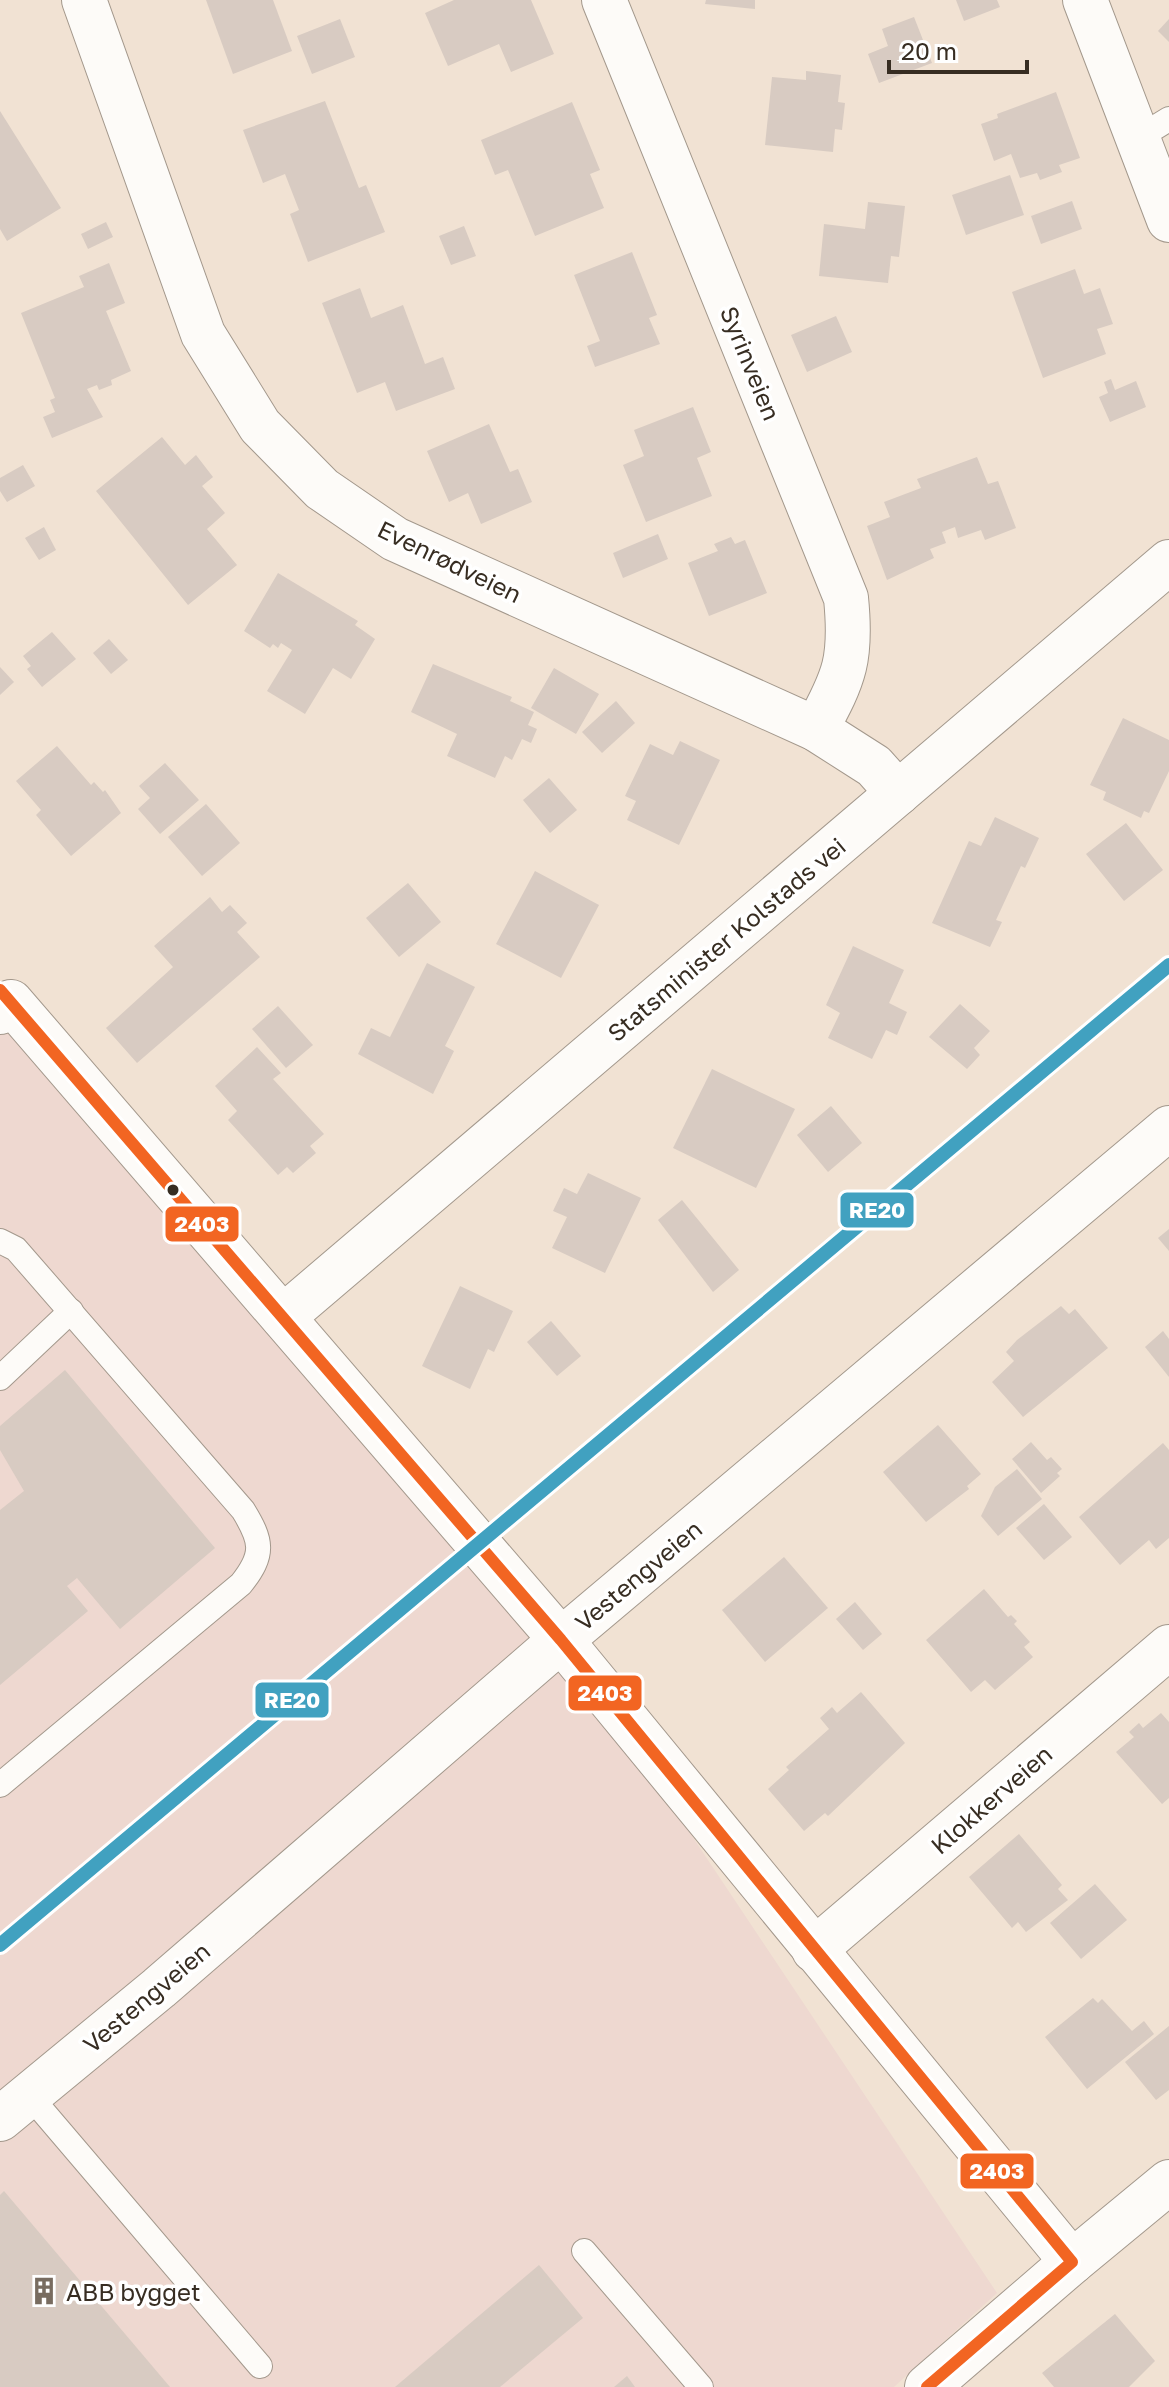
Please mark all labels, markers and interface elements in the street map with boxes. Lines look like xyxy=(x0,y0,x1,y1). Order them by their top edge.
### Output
scale bar xyxy=(889,24,1027,74)
text: 20 m xyxy=(901,36,957,65)
street label: Syrinveien xyxy=(715,302,787,424)
street label: Evenrødveien xyxy=(373,514,527,608)
street label: Statsminister Kolstads vei xyxy=(601,831,851,1047)
unlabelled marker xyxy=(165,1182,181,1198)
line badge: RE20 xyxy=(839,1191,915,1229)
text: RE20 xyxy=(849,1196,905,1223)
line badge: 2403 xyxy=(164,1205,240,1243)
text: 2403 xyxy=(175,1210,229,1237)
street label: Vestengveien xyxy=(569,1514,707,1636)
line badge: 2403 xyxy=(567,1674,643,1712)
text: 2403 xyxy=(578,1679,632,1706)
line badge: RE20 xyxy=(254,1681,330,1719)
text: RE20 xyxy=(264,1686,320,1713)
street label: Klokkerveien xyxy=(925,1739,1057,1859)
street label: Vestengveien xyxy=(77,1936,215,2058)
line badge: 2403 xyxy=(959,2152,1035,2190)
text: 2403 xyxy=(970,2157,1024,2184)
building icon: ABB bygget xyxy=(29,2276,59,2306)
place label: ABB bygget xyxy=(66,2277,201,2306)

